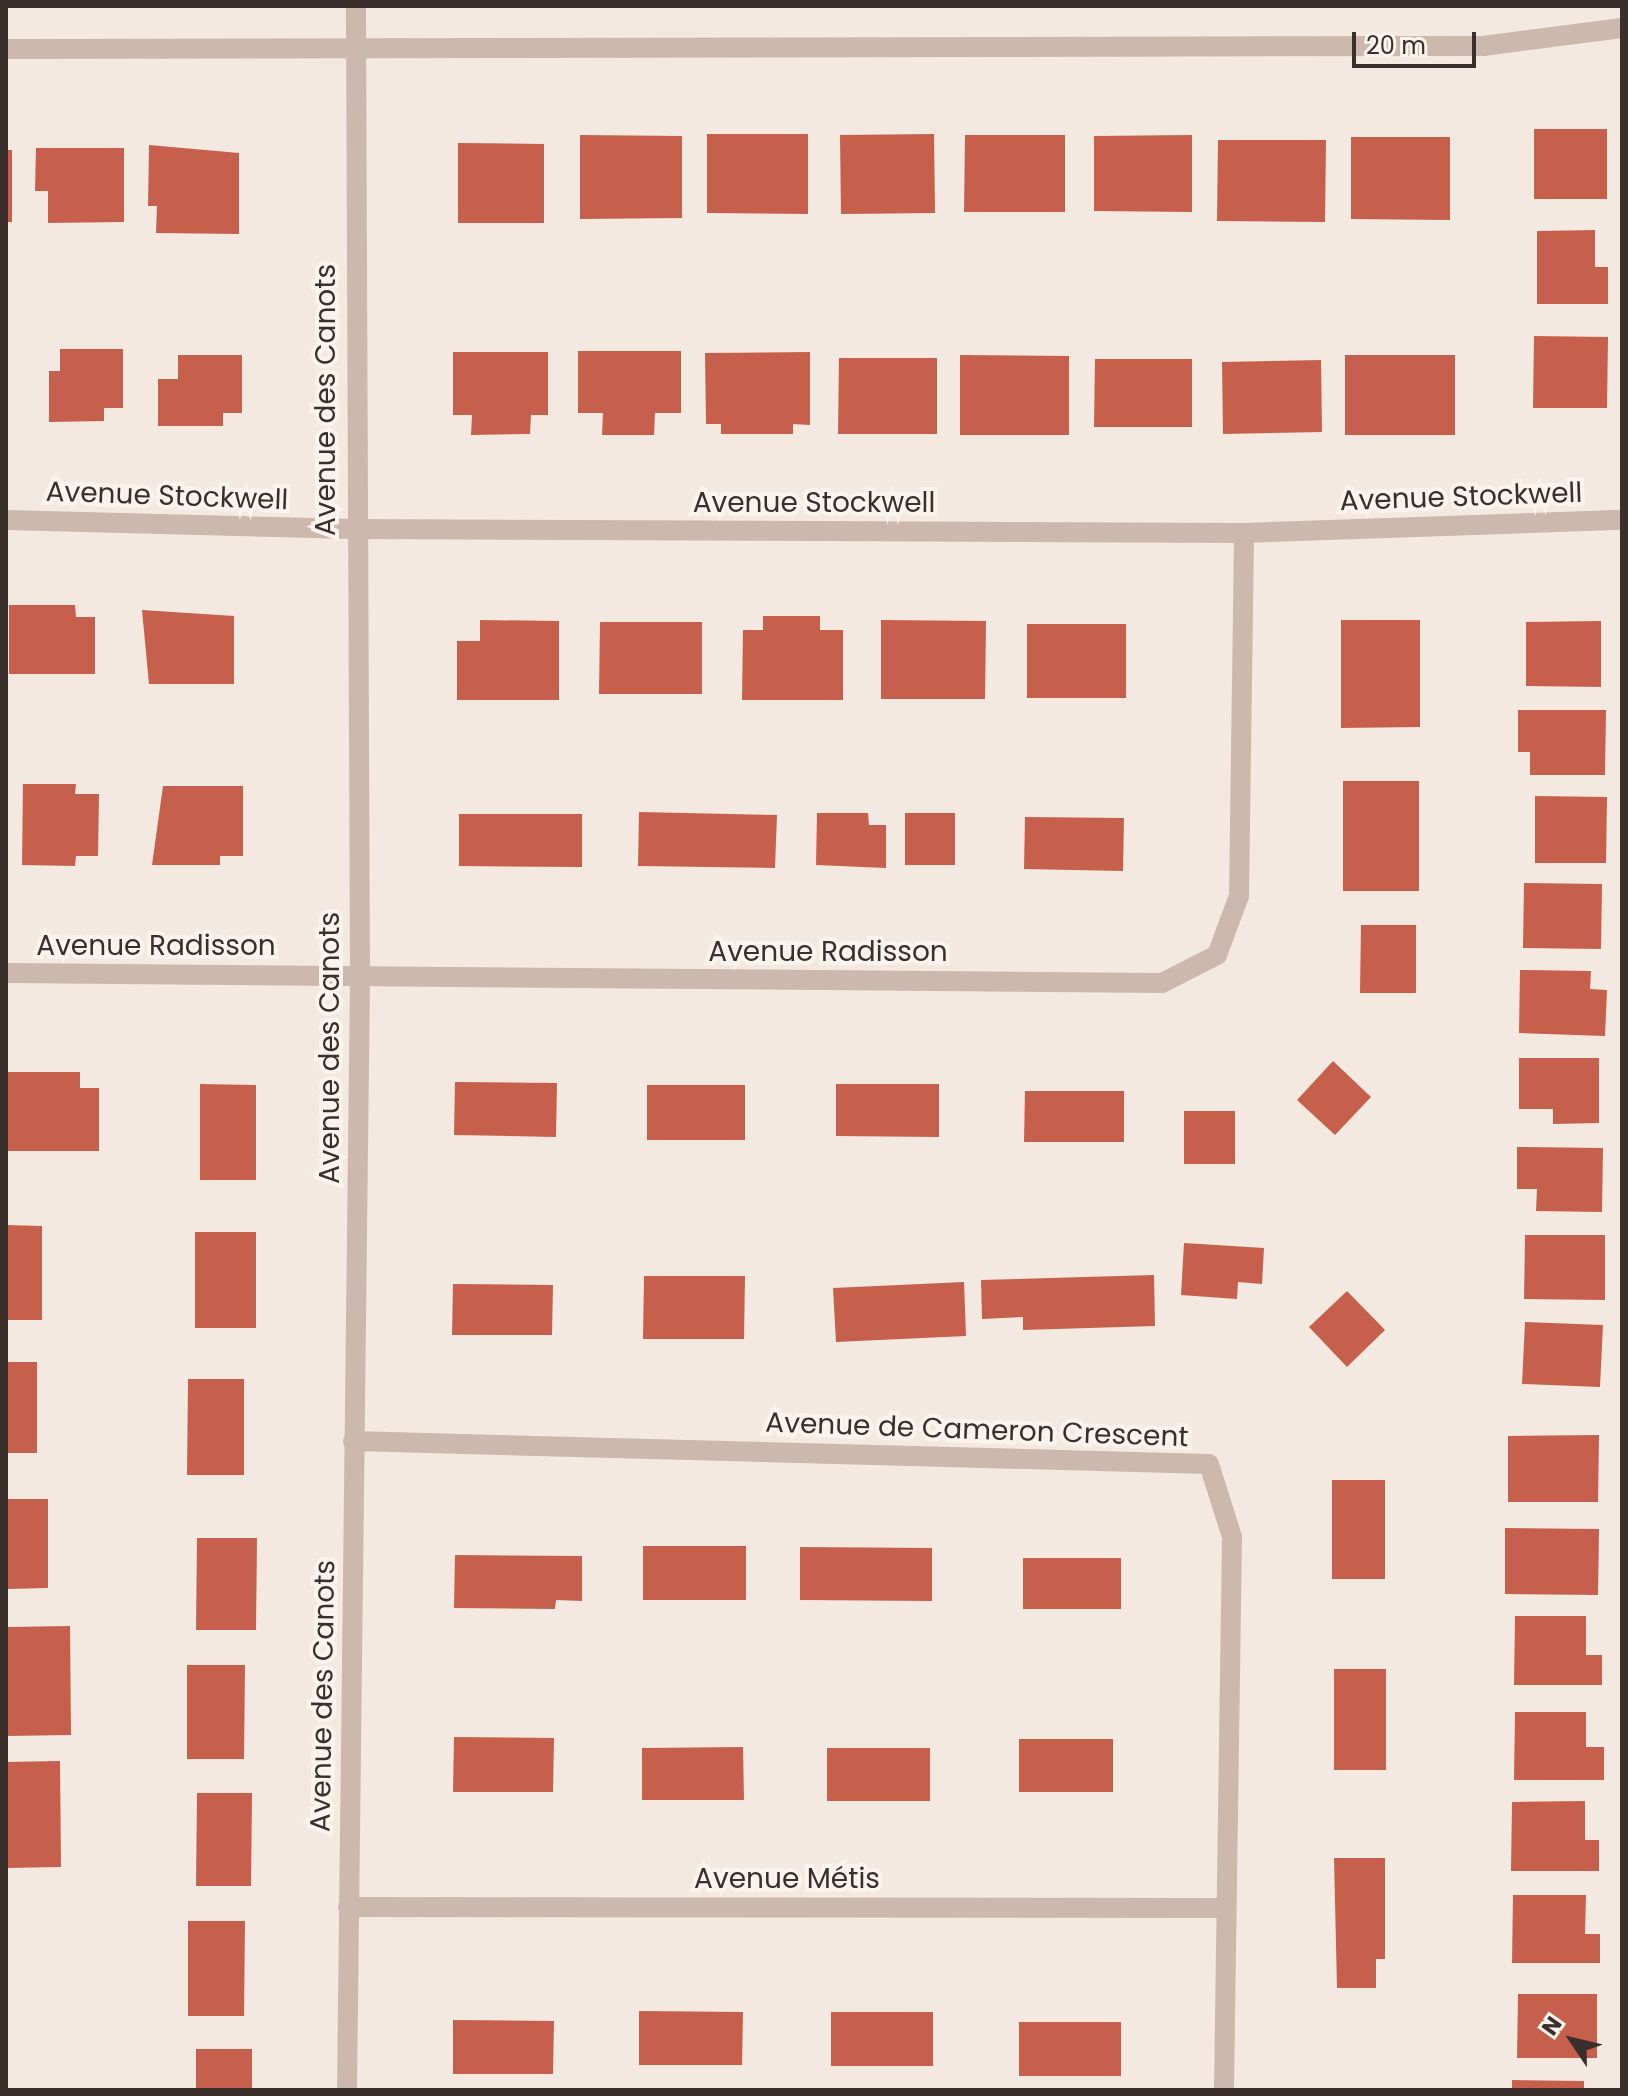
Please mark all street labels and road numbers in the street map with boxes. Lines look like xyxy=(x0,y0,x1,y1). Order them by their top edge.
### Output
street label: Avenue des Canots xyxy=(309,264,343,536)
street label: Avenue Stockwell xyxy=(45,475,289,517)
street label: Avenue Stockwell xyxy=(1339,476,1583,518)
street label: Avenue Stockwell xyxy=(693,486,935,520)
street label: Avenue des Canots xyxy=(313,912,347,1184)
street label: Avenue Radisson xyxy=(36,929,276,963)
street label: Avenue Radisson xyxy=(708,935,948,969)
street label: Avenue de Cameron Crescent xyxy=(765,1406,1189,1454)
street label: Avenue des Canots xyxy=(304,1560,342,1832)
street label: Avenue Métis xyxy=(694,1862,880,1896)

